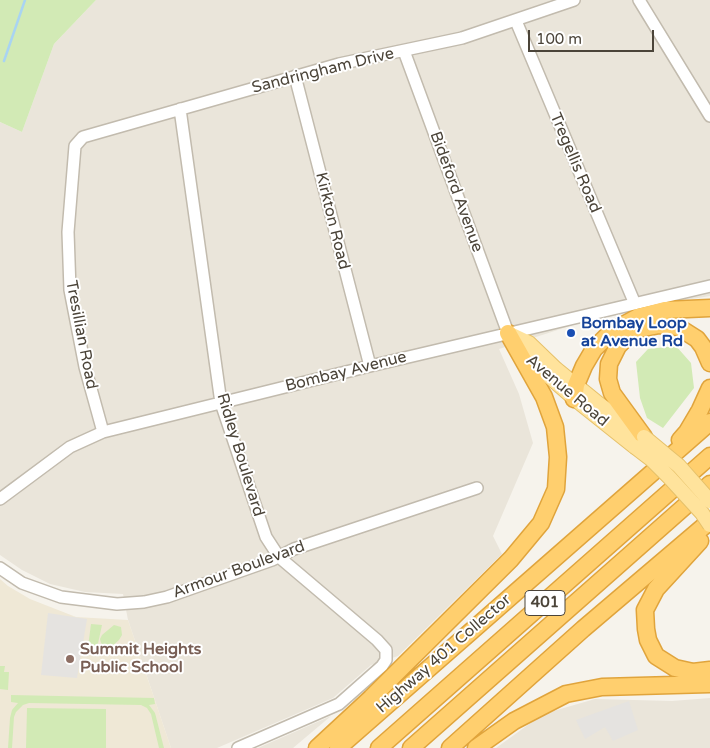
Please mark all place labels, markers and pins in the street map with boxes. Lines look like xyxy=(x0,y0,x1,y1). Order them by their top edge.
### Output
place label: Bombay Loop at Avenue Rd xyxy=(581,314,687,352)
marker: Bombay Loop at Avenue Rd xyxy=(565,327,577,339)
place label: Summit Heights Public School xyxy=(80,640,201,678)
marker: Summit Heights Public School xyxy=(64,653,76,665)

